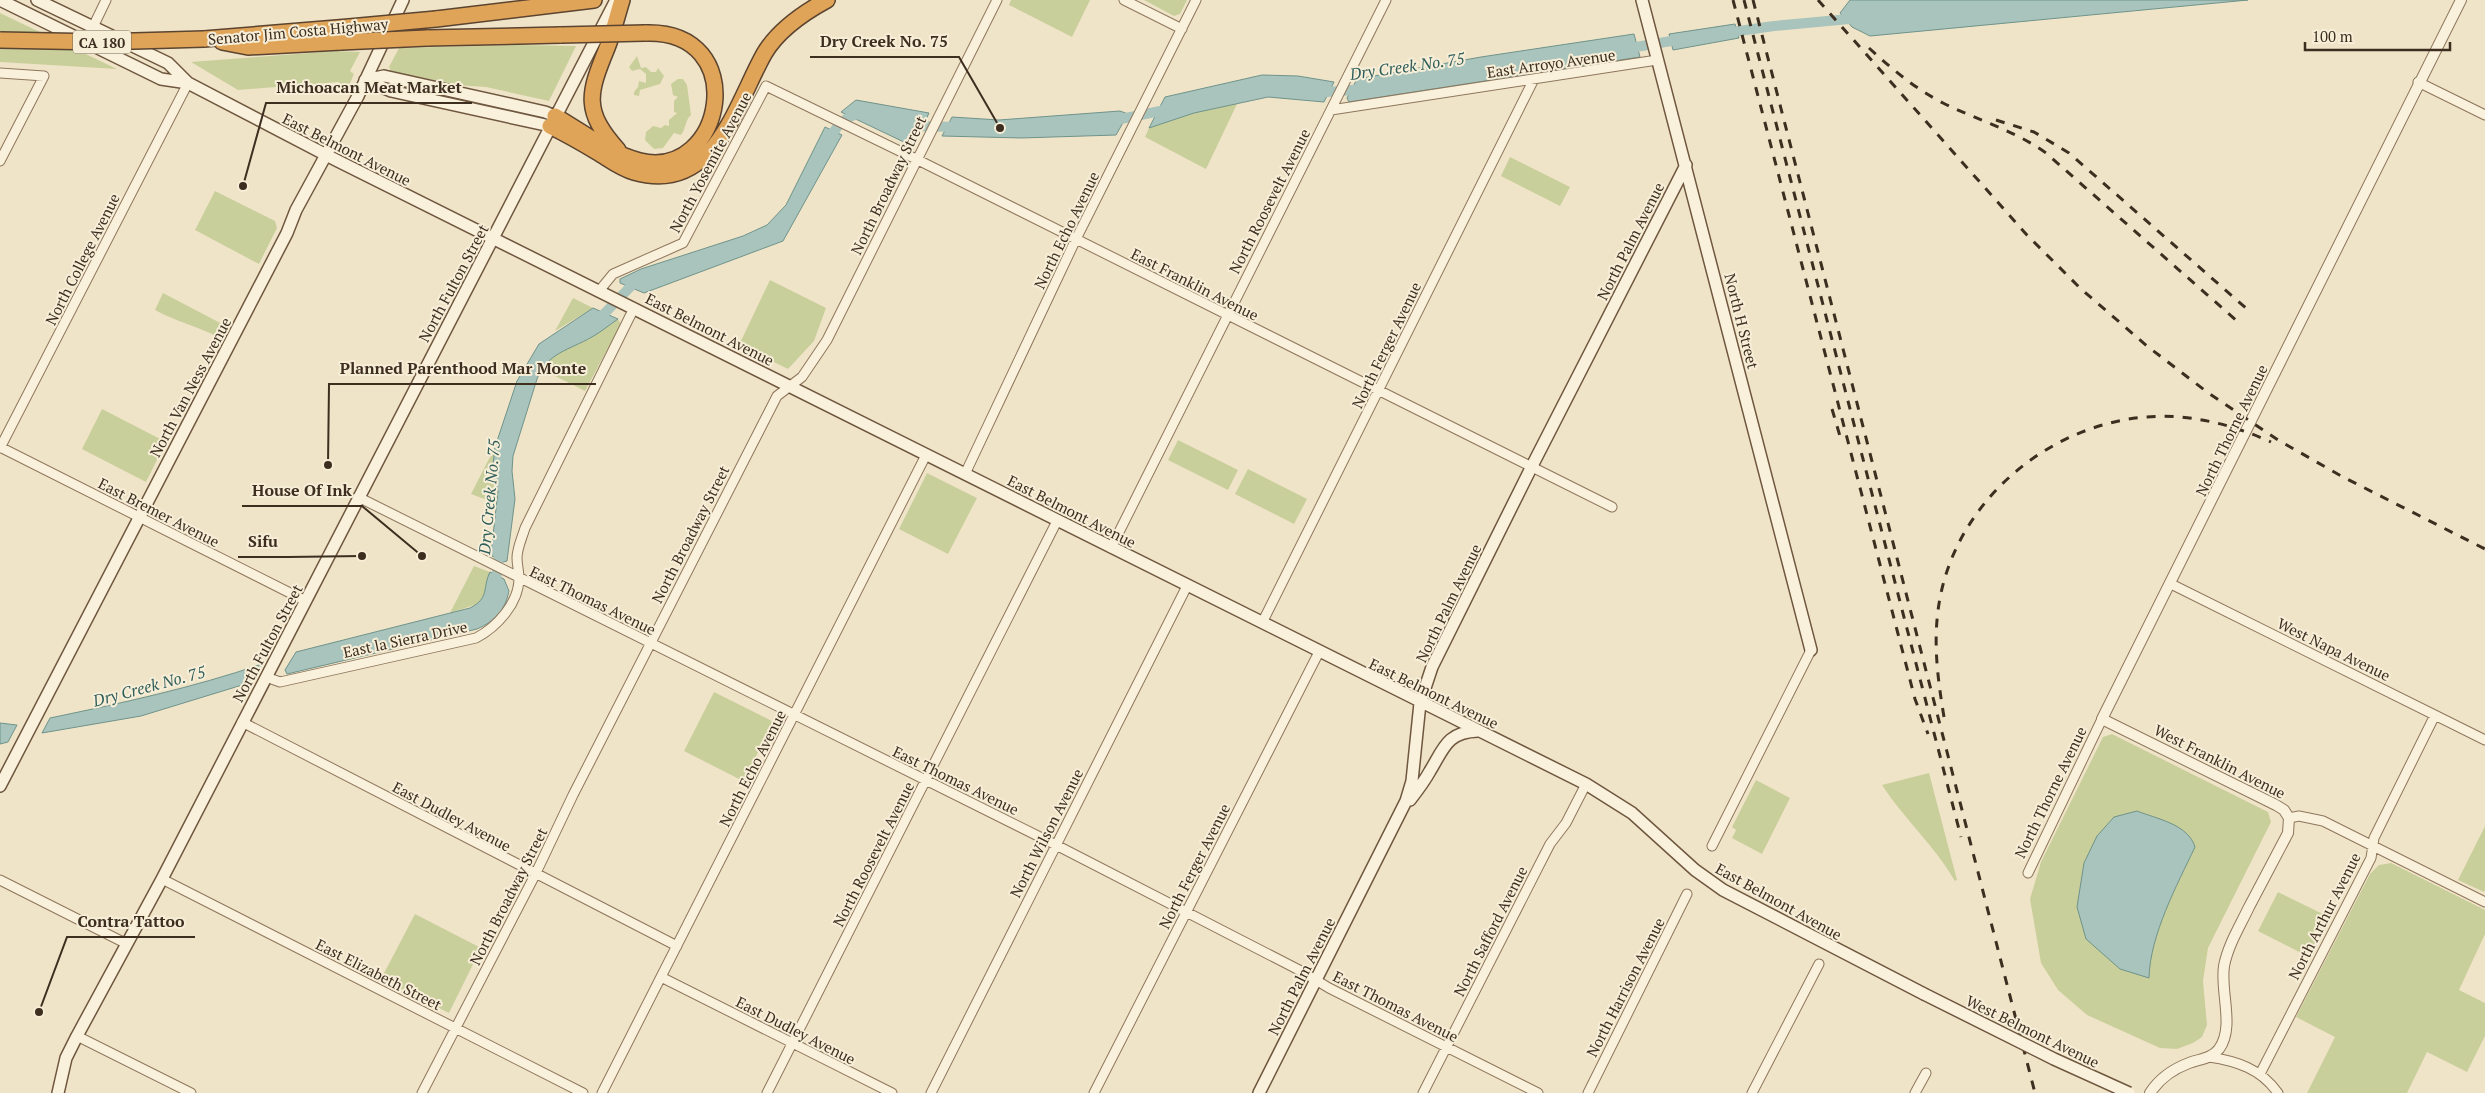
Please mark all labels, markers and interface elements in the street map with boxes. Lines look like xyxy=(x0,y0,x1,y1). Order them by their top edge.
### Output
street label: Senator Jim Costa Highway xyxy=(207,13,389,49)
scale bar xyxy=(2305,20,2450,52)
callout: Dry Creek No. 75 xyxy=(810,26,959,57)
text: 100 m xyxy=(2312,26,2353,46)
text: Dry Creek No. 75 xyxy=(820,30,948,52)
road number: CA 180 xyxy=(73,31,131,54)
street label: East Arroyo Avenue xyxy=(1485,44,1617,82)
water label: Dry Creek No. 75 xyxy=(1347,47,1467,85)
callout: Michoacan Meat Market xyxy=(266,72,472,103)
text: Michoacan Meat Market xyxy=(276,76,462,98)
street label: North Yosemite Avenue xyxy=(664,88,756,236)
street label: East Belmont Avenue xyxy=(279,108,415,190)
street label: North Broadway Street xyxy=(846,112,930,258)
street label: North Roosevelt Avenue xyxy=(1224,125,1314,277)
street label: North Echo Avenue xyxy=(1029,168,1103,292)
street label: North Palm Avenue xyxy=(1592,179,1668,303)
street label: North College Avenue xyxy=(40,190,124,328)
street label: North Fulton Street xyxy=(413,220,493,345)
street label: East Franklin Avenue xyxy=(1128,243,1262,325)
street label: North H Street xyxy=(1720,271,1764,371)
street label: North Ferger Avenue xyxy=(1347,279,1425,411)
street label: East Belmont Avenue xyxy=(642,288,778,370)
street label: North Van Ness Avenue xyxy=(145,314,235,460)
callout: Planned Parenthood Mar Monte xyxy=(329,353,596,384)
text: Planned Parenthood Mar Monte xyxy=(340,357,587,379)
street label: North Thorne Avenue xyxy=(2190,361,2272,499)
water label: Dry Creek No. 75 xyxy=(473,437,505,556)
street label: North Broadway Street xyxy=(647,461,734,606)
street label: East Belmont Avenue xyxy=(1004,470,1140,552)
street label: East Bremer Avenue xyxy=(95,473,223,551)
callout: House Of Ink xyxy=(242,475,362,506)
text: House Of Ink xyxy=(252,479,353,501)
callout: Sifu xyxy=(238,526,288,557)
text: Sifu xyxy=(248,530,278,552)
street label: North Palm Avenue xyxy=(1411,540,1485,666)
street label: East Thomas Avenue xyxy=(527,561,659,639)
street label: North Fulton Street xyxy=(227,580,307,705)
street label: West Napa Avenue xyxy=(2274,613,2394,685)
street label: East la Sierra Drive xyxy=(341,616,469,662)
street label: East Belmont Avenue xyxy=(1366,653,1502,733)
water label: Dry Creek No. 75 xyxy=(89,660,209,712)
street label: North Echo Avenue xyxy=(714,706,790,830)
street label: West Franklin Avenue xyxy=(2151,719,2289,803)
street label: North Thorne Avenue xyxy=(2009,723,2091,861)
street label: East Thomas Avenue xyxy=(890,741,1022,819)
street label: North Wilson Avenue xyxy=(1005,765,1087,901)
street label: East Dudley Avenue xyxy=(389,776,515,856)
street label: North Roosevelt Avenue xyxy=(828,778,918,930)
street label: North Ferger Avenue xyxy=(1154,800,1234,932)
street label: North Broadway Street xyxy=(465,823,552,968)
street label: North Arthur Avenue xyxy=(2283,849,2365,983)
street label: East Belmont Avenue xyxy=(1712,858,1846,944)
street label: North Safford Avenue xyxy=(1449,863,1531,999)
callout: Contra Tattoo xyxy=(67,906,195,937)
text: Contra Tattoo xyxy=(77,910,185,932)
street label: North Palm Avenue xyxy=(1263,914,1339,1038)
street label: North Harrison Avenue xyxy=(1581,914,1669,1060)
street label: East Elizabeth Street xyxy=(313,934,446,1015)
street label: East Thomas Avenue xyxy=(1330,966,1462,1046)
street label: West Belmont Avenue xyxy=(1963,990,2103,1072)
street label: East Dudley Avenue xyxy=(733,991,859,1069)

